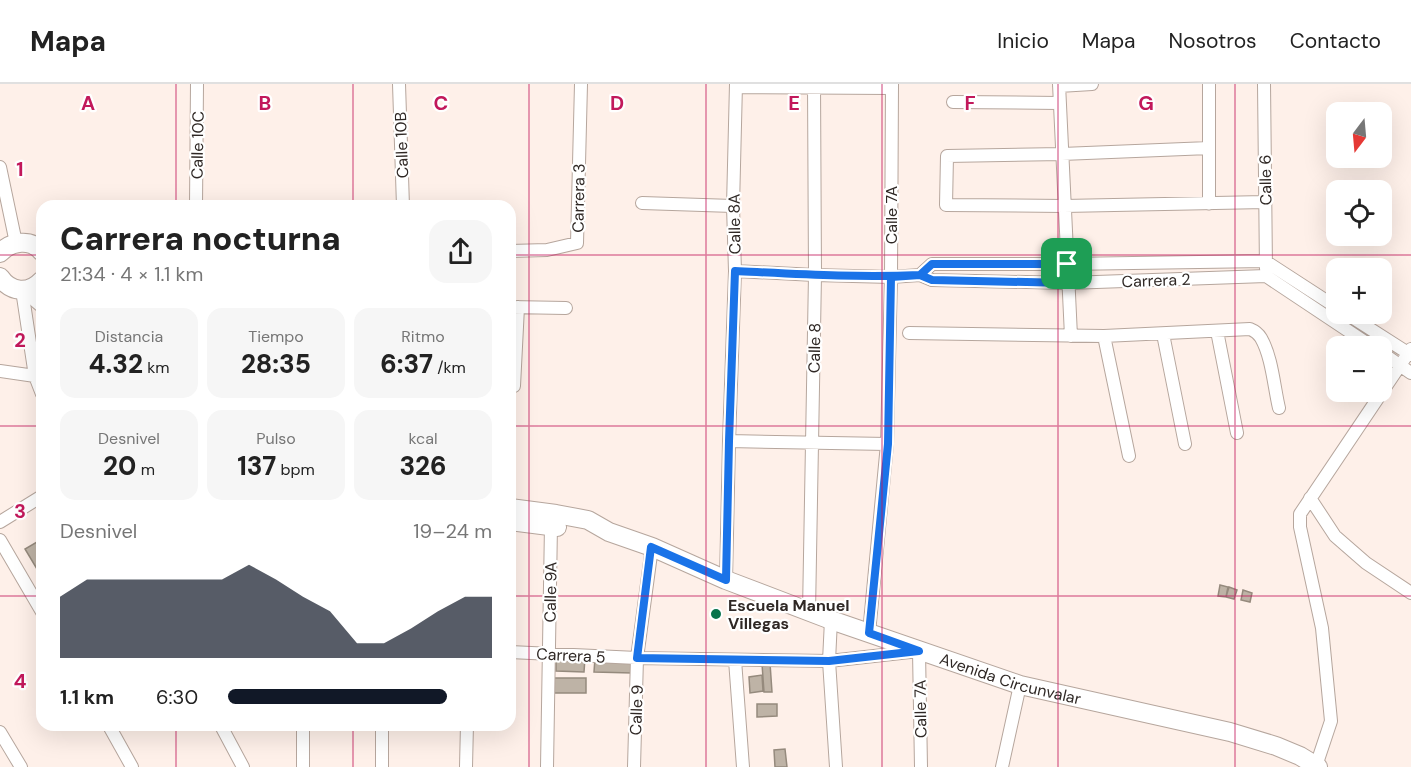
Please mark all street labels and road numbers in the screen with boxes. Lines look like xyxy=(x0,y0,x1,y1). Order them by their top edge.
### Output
street label: Calle 10C xyxy=(186,111,209,179)
street label: Calle 10B xyxy=(390,112,413,178)
street label: Calle 6 xyxy=(1255,154,1276,206)
street label: Carrera 3 xyxy=(567,163,590,233)
street label: Calle 7A xyxy=(881,185,902,244)
street label: Calle 8A xyxy=(723,193,746,254)
street label: Carrera 2 xyxy=(1121,269,1191,292)
street label: Calle 8 xyxy=(804,323,825,373)
street label: Calle 9A xyxy=(539,561,562,622)
street label: Carrera 5 xyxy=(536,643,606,668)
street label: Avenida Circunvalar xyxy=(937,648,1083,709)
street label: Calle 7A xyxy=(909,679,932,738)
street label: Calle 9 xyxy=(625,684,648,736)

